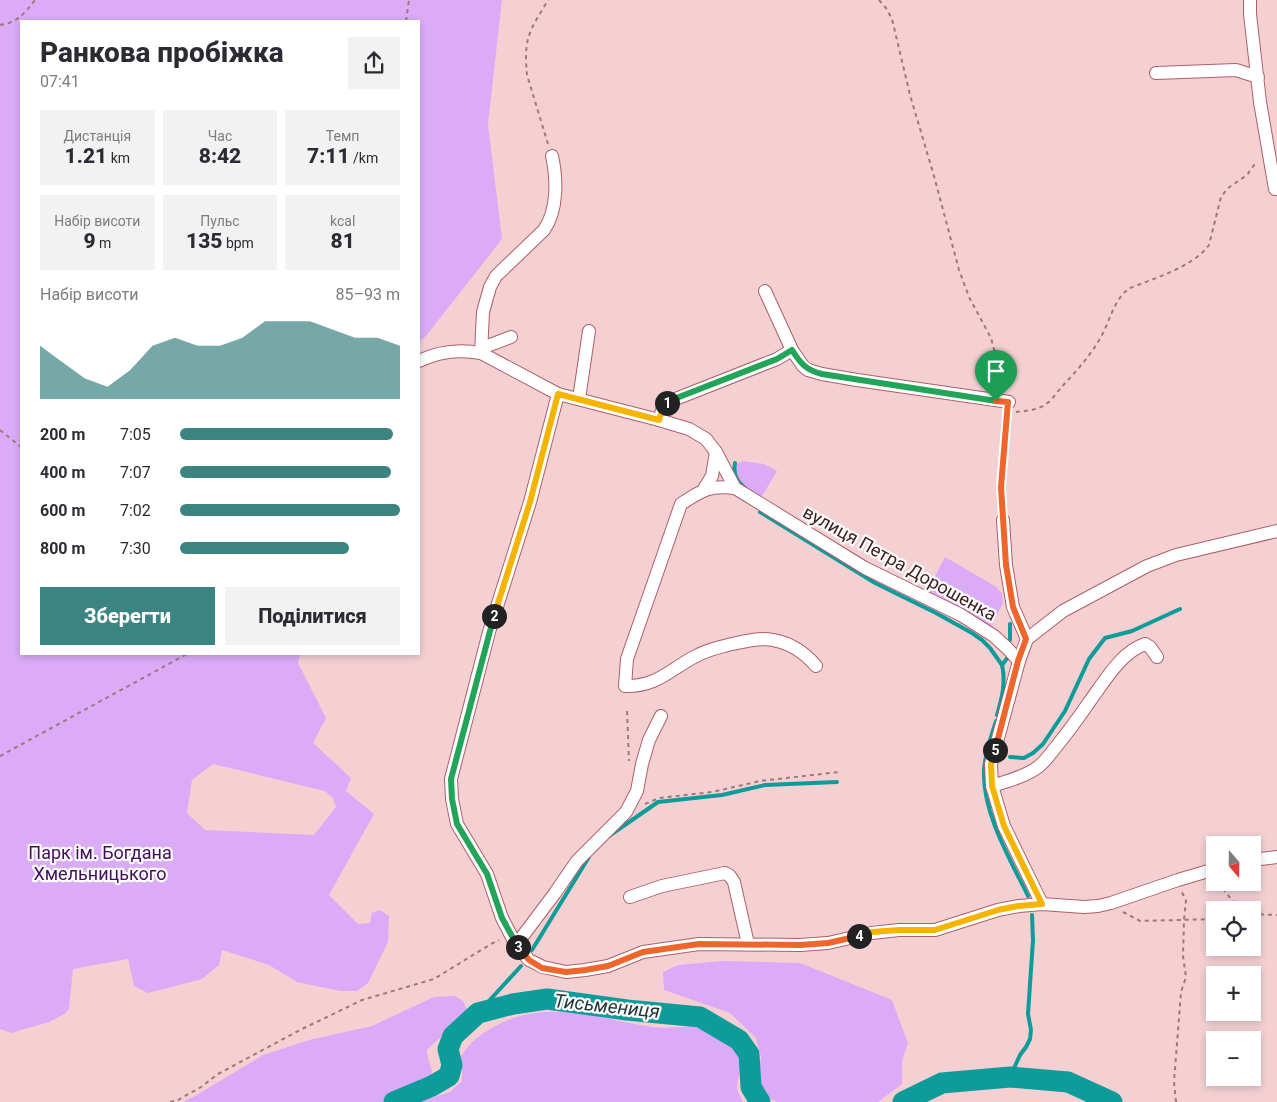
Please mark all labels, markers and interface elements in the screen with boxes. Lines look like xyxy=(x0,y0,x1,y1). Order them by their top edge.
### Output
text: Ранкова пробіжка xyxy=(40,36,284,69)
button: share xyxy=(348,37,400,89)
text: 07:41 xyxy=(40,72,80,91)
text: Дистанція xyxy=(64,128,131,144)
text: Час xyxy=(208,128,232,144)
text: Темп xyxy=(326,128,359,144)
text: 1.21 xyxy=(65,144,107,168)
text: 8:42 xyxy=(199,144,241,168)
text: 7:11 xyxy=(307,144,350,168)
text: km xyxy=(107,150,130,166)
text: /km xyxy=(350,150,378,166)
text: Набір висоти xyxy=(54,213,140,229)
text: Пульс xyxy=(200,213,240,229)
text: kcal xyxy=(330,213,355,229)
text: 9 xyxy=(83,229,96,253)
text: 135 xyxy=(186,229,222,253)
text: 81 xyxy=(331,229,355,253)
text: m xyxy=(96,235,111,251)
text: bpm xyxy=(222,235,254,251)
text: Набір висоти xyxy=(40,285,138,304)
text: 85–93 m xyxy=(336,285,400,304)
pin xyxy=(975,350,1017,401)
icon: arrive xyxy=(982,357,1010,385)
pin: 1 xyxy=(654,390,680,416)
text: 1 xyxy=(663,395,672,411)
text: 200 m xyxy=(40,425,85,444)
text: 7:05 xyxy=(120,425,151,444)
text: 400 m xyxy=(40,463,85,482)
text: 7:07 xyxy=(120,463,151,482)
text: 600 m xyxy=(40,501,85,520)
text: 7:02 xyxy=(120,501,151,520)
street label: вулиця Петра Дорошенка xyxy=(800,501,1000,625)
text: 800 m xyxy=(40,539,85,558)
text: 7:30 xyxy=(120,539,151,558)
button: Зберегти xyxy=(40,587,215,645)
button: Поділитися xyxy=(225,587,400,645)
pin: 2 xyxy=(482,604,506,628)
text: 2 xyxy=(490,608,499,624)
pin: 5 xyxy=(982,738,1008,762)
text: 5 xyxy=(991,742,1000,758)
north arrow xyxy=(1206,836,1261,891)
map controls xyxy=(1206,836,1261,1086)
park label: Парк ім. Богдана Хмельницького xyxy=(28,842,172,884)
button: locate xyxy=(1206,901,1261,956)
pin: 4 xyxy=(846,924,872,948)
text: 4 xyxy=(855,928,864,944)
pin: 3 xyxy=(506,934,530,960)
text: 3 xyxy=(514,939,523,955)
button: + xyxy=(1206,966,1261,1021)
water label: Тисьмениця xyxy=(553,989,661,1023)
button: − xyxy=(1206,1031,1261,1086)

